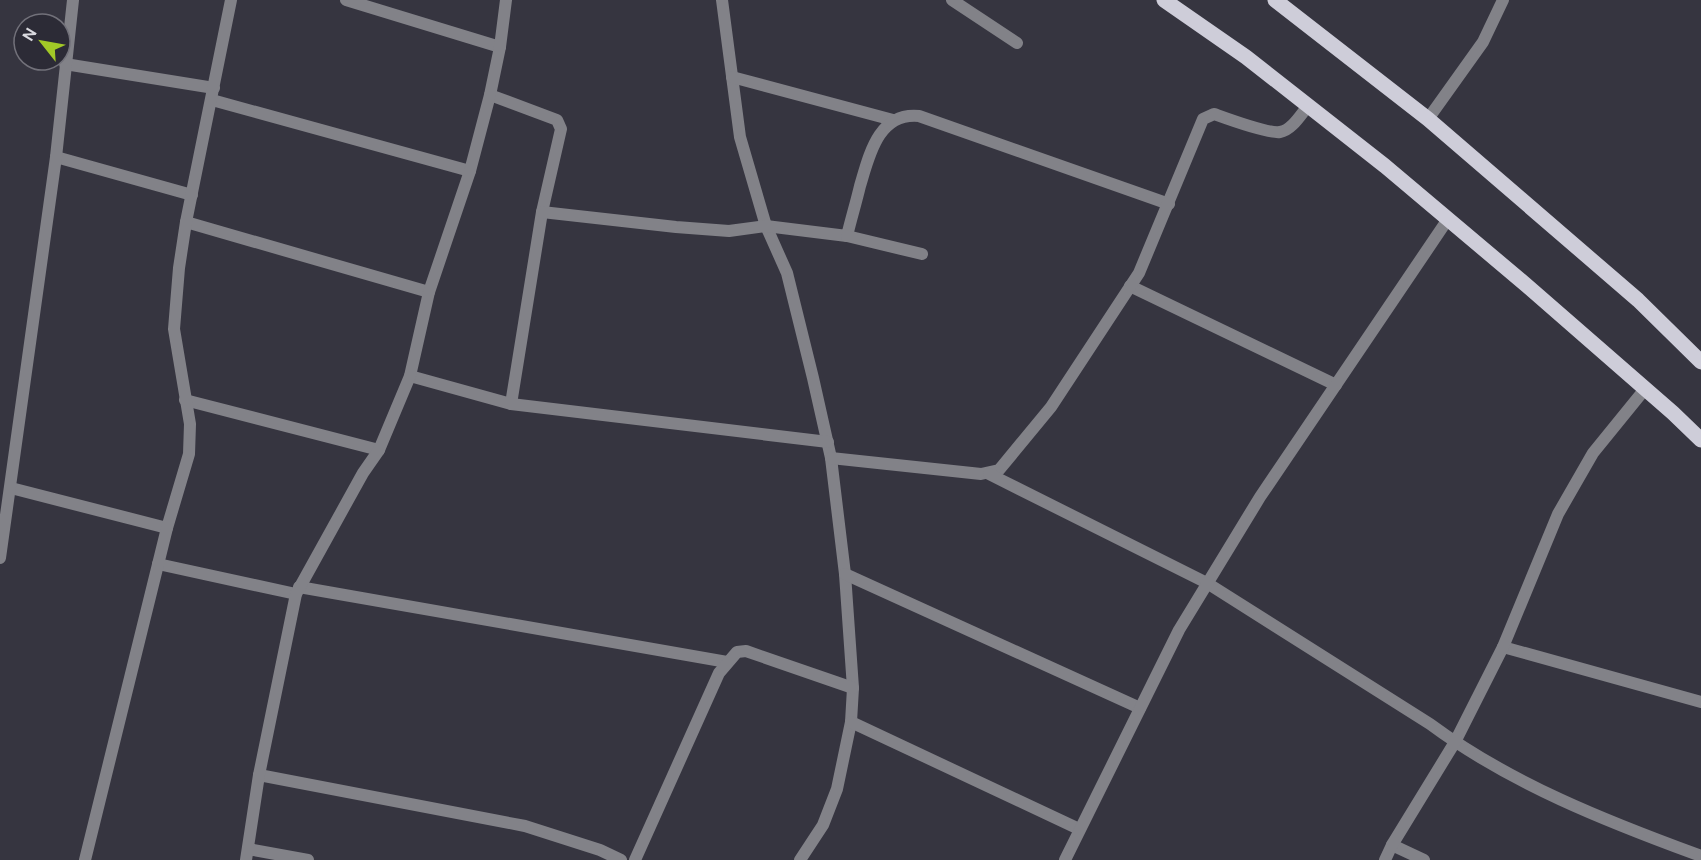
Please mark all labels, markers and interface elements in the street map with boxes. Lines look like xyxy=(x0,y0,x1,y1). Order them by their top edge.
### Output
north arrow xyxy=(12,12,72,72)
text: N xyxy=(18,24,42,45)

